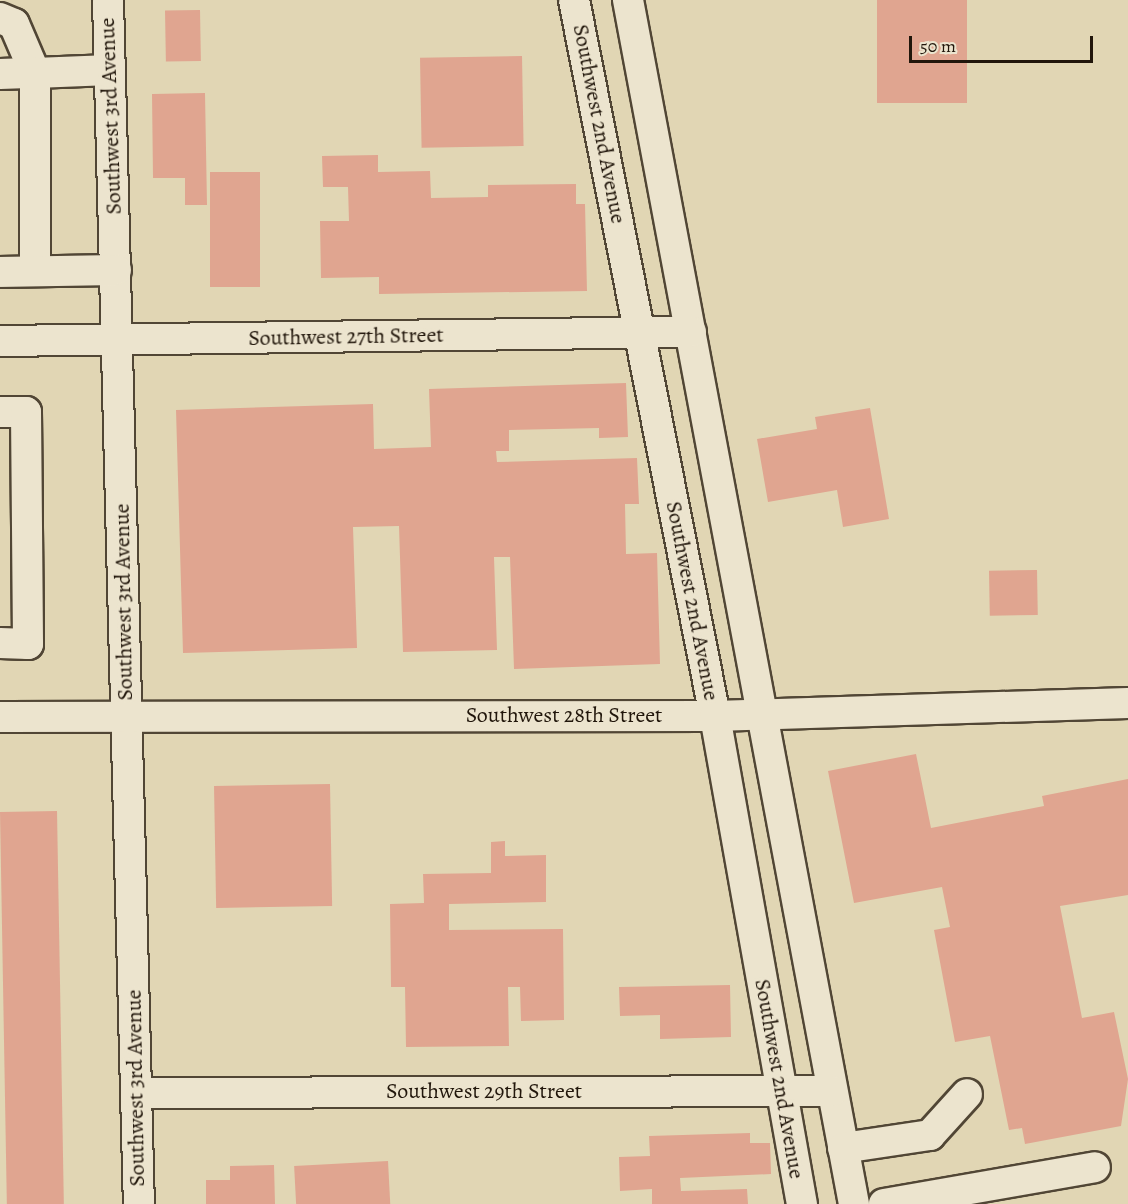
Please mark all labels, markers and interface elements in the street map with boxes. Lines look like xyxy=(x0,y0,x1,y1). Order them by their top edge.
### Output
street label: Southwest 3rd Avenue xyxy=(94,17,128,215)
street label: Southwest 2nd Avenue xyxy=(567,22,631,226)
scale bar xyxy=(912,24,1096,62)
text: 50 m xyxy=(920,34,956,58)
street label: Southwest 27th Street xyxy=(248,322,444,352)
street label: Southwest 2nd Avenue xyxy=(660,499,724,703)
street label: Southwest 3rd Avenue xyxy=(109,503,139,701)
street label: Southwest 28th Street xyxy=(466,703,662,729)
street label: Southwest 2nd Avenue xyxy=(748,977,810,1181)
street label: Southwest 3rd Avenue xyxy=(121,989,151,1187)
street label: Southwest 29th Street xyxy=(386,1079,582,1105)

